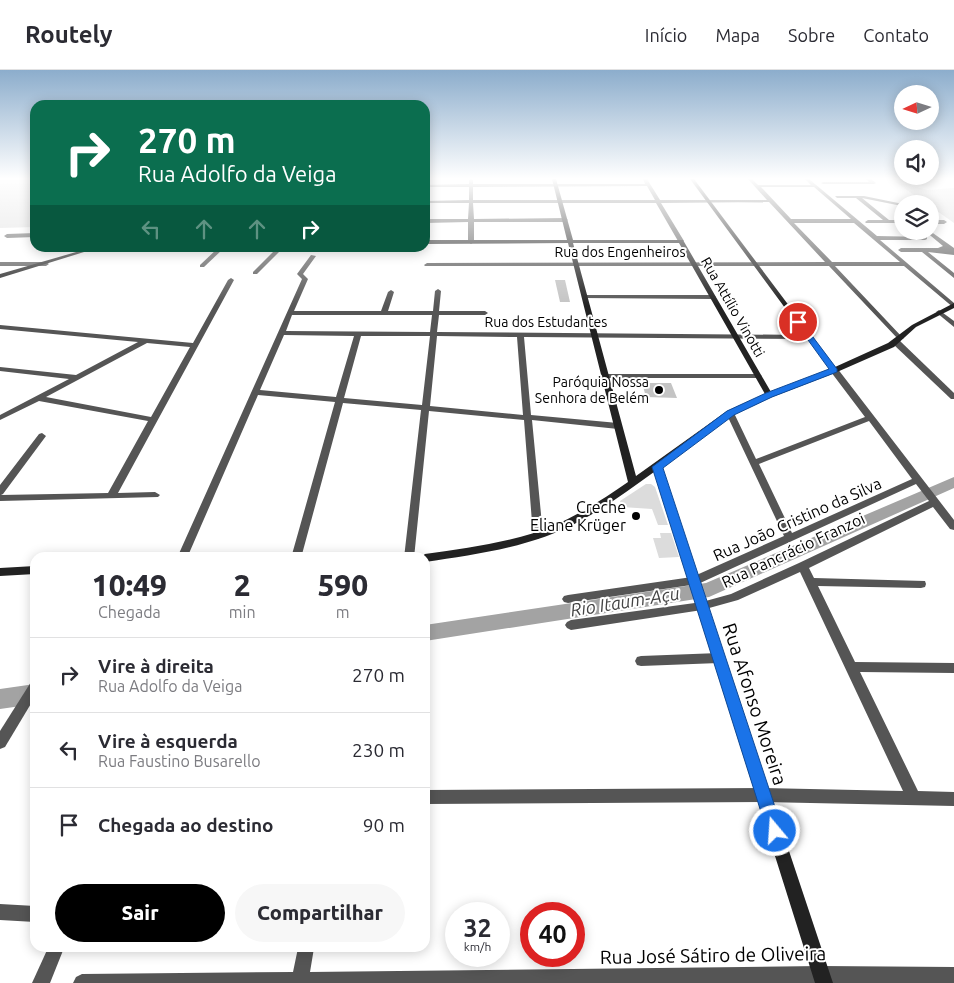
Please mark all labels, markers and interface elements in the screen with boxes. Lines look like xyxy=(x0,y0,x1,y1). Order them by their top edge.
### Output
text: Routely xyxy=(25,21,112,48)
text: Início xyxy=(645,25,687,45)
text: Mapa xyxy=(715,25,760,45)
text: Sobre xyxy=(788,25,835,45)
text: Contato xyxy=(863,25,929,45)
north arrow xyxy=(894,85,939,130)
map controls xyxy=(894,85,939,240)
icon: right xyxy=(55,120,120,185)
text: 270 m xyxy=(138,120,236,160)
button: sound xyxy=(894,140,939,185)
text: Rua Adolfo da Veiga xyxy=(138,161,337,186)
button: layers xyxy=(894,195,939,240)
icon: left xyxy=(137,215,165,243)
icon: ahead xyxy=(190,215,218,243)
icon: ahead xyxy=(243,215,271,243)
icon: right xyxy=(296,215,324,243)
street label: Rua dos Engenheiros xyxy=(554,244,686,260)
street label: Rua Attílio Vinotti xyxy=(698,254,768,360)
pin xyxy=(777,301,819,343)
icon: arrive xyxy=(784,308,812,336)
street label: Rua dos Estudantes xyxy=(485,314,607,330)
place label: Paróquia Nossa Senhora de Belém xyxy=(535,374,649,406)
marker: Paróquia Nossa Senhora de Belém xyxy=(653,384,665,396)
street label: Rua João Cristino da Silva xyxy=(710,474,884,564)
place label: Creche Eliane Krüger xyxy=(530,498,626,534)
street label: Rua Pancrácio Franzoi xyxy=(719,509,867,591)
marker: Creche Eliane Krüger xyxy=(630,510,642,522)
text: 10:49 xyxy=(92,568,167,602)
text: 2 xyxy=(234,568,251,602)
text: 590 xyxy=(317,568,368,602)
water label: Rio Itaum-Açu xyxy=(569,582,681,620)
text: Chegada xyxy=(98,603,161,621)
text: min xyxy=(229,603,256,621)
text: m xyxy=(336,603,350,621)
street label: Rua Afonso Moreira xyxy=(718,620,792,788)
text: Vire à direita xyxy=(98,655,214,677)
icon: right xyxy=(55,661,83,689)
text: 270 m xyxy=(352,664,405,686)
text: Rua Adolfo da Veiga xyxy=(98,677,242,695)
text: Vire à esquerda xyxy=(98,730,238,752)
icon: left xyxy=(55,736,83,764)
text: 230 m xyxy=(352,739,405,761)
text: Rua Faustino Busarello xyxy=(98,752,261,770)
position arrow xyxy=(748,804,800,856)
icon: arrive xyxy=(55,811,83,839)
text: Chegada ao destino xyxy=(98,814,274,836)
text: 90 m xyxy=(363,814,405,836)
button: Sair xyxy=(55,884,225,942)
button: Compartilhar xyxy=(235,884,405,942)
speed limit sign: 40 xyxy=(520,902,585,967)
text: 32 xyxy=(463,914,492,942)
text: km/h xyxy=(464,940,491,953)
street label: Rua José Sátiro de Oliveira xyxy=(600,942,826,968)

